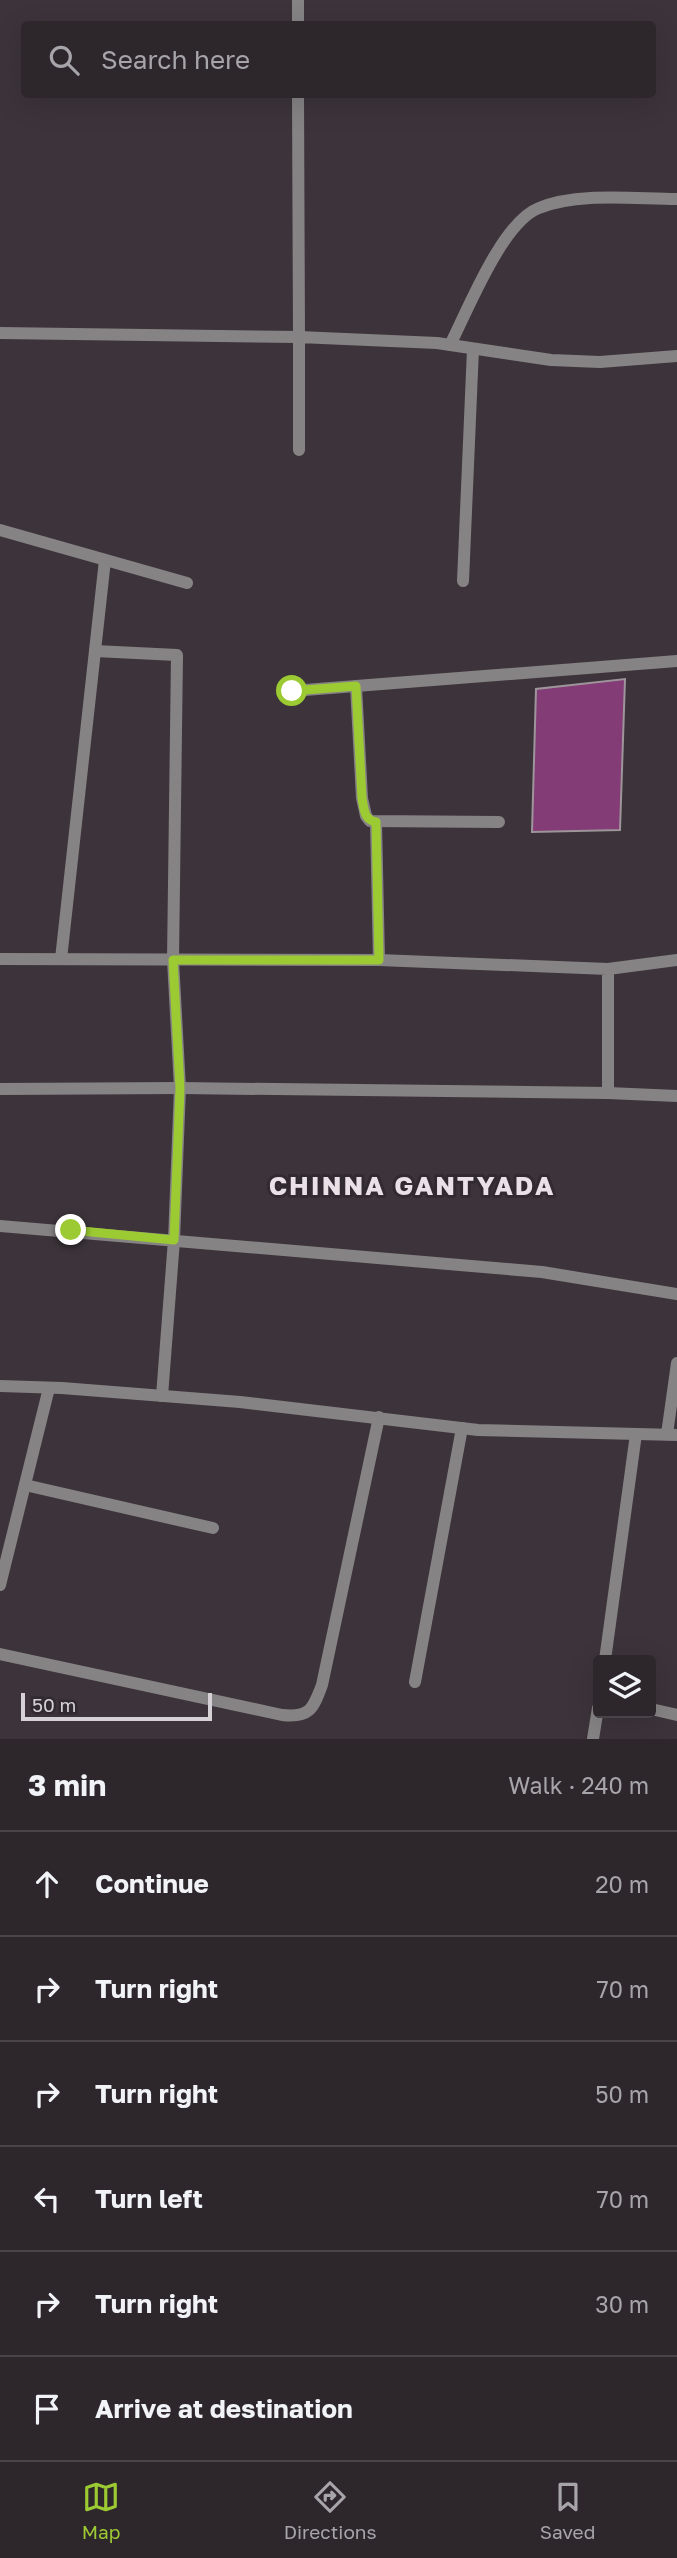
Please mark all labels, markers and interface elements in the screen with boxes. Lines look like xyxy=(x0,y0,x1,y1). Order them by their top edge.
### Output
search box xyxy=(21,21,656,98)
icon: search xyxy=(45,41,83,79)
text: Search here xyxy=(101,44,250,75)
route start xyxy=(276,675,307,706)
district label: CHINNA GANTYADA xyxy=(269,1170,555,1201)
route end xyxy=(55,1214,86,1245)
map controls xyxy=(593,1655,656,1718)
button: layers xyxy=(593,1655,656,1718)
scale bar xyxy=(21,1690,212,1722)
text: 50 m xyxy=(32,1693,76,1716)
text: 3 min xyxy=(28,1767,106,1803)
text: Walk · 240 m xyxy=(508,1771,649,1799)
icon: ahead xyxy=(28,1865,66,1903)
text: Continue xyxy=(95,1868,209,1899)
text: 20 m xyxy=(595,1870,649,1898)
icon: right xyxy=(28,1970,66,2008)
text: Turn right xyxy=(95,1973,218,2004)
text: 70 m xyxy=(596,1975,649,2003)
icon: right xyxy=(28,2075,66,2113)
text: Turn right xyxy=(95,2078,218,2109)
text: 50 m xyxy=(595,2080,649,2108)
icon: left xyxy=(28,2180,66,2218)
text: Turn left xyxy=(95,2183,203,2214)
text: 70 m xyxy=(596,2185,649,2213)
icon: right xyxy=(28,2285,66,2323)
text: Turn right xyxy=(95,2288,218,2319)
text: 30 m xyxy=(595,2290,649,2318)
icon: arrive xyxy=(28,2390,66,2428)
text: Arrive at destination xyxy=(95,2393,353,2424)
tab: Map xyxy=(82,2478,120,2543)
tab: Directions xyxy=(284,2478,377,2543)
tab: Saved xyxy=(540,2478,595,2543)

